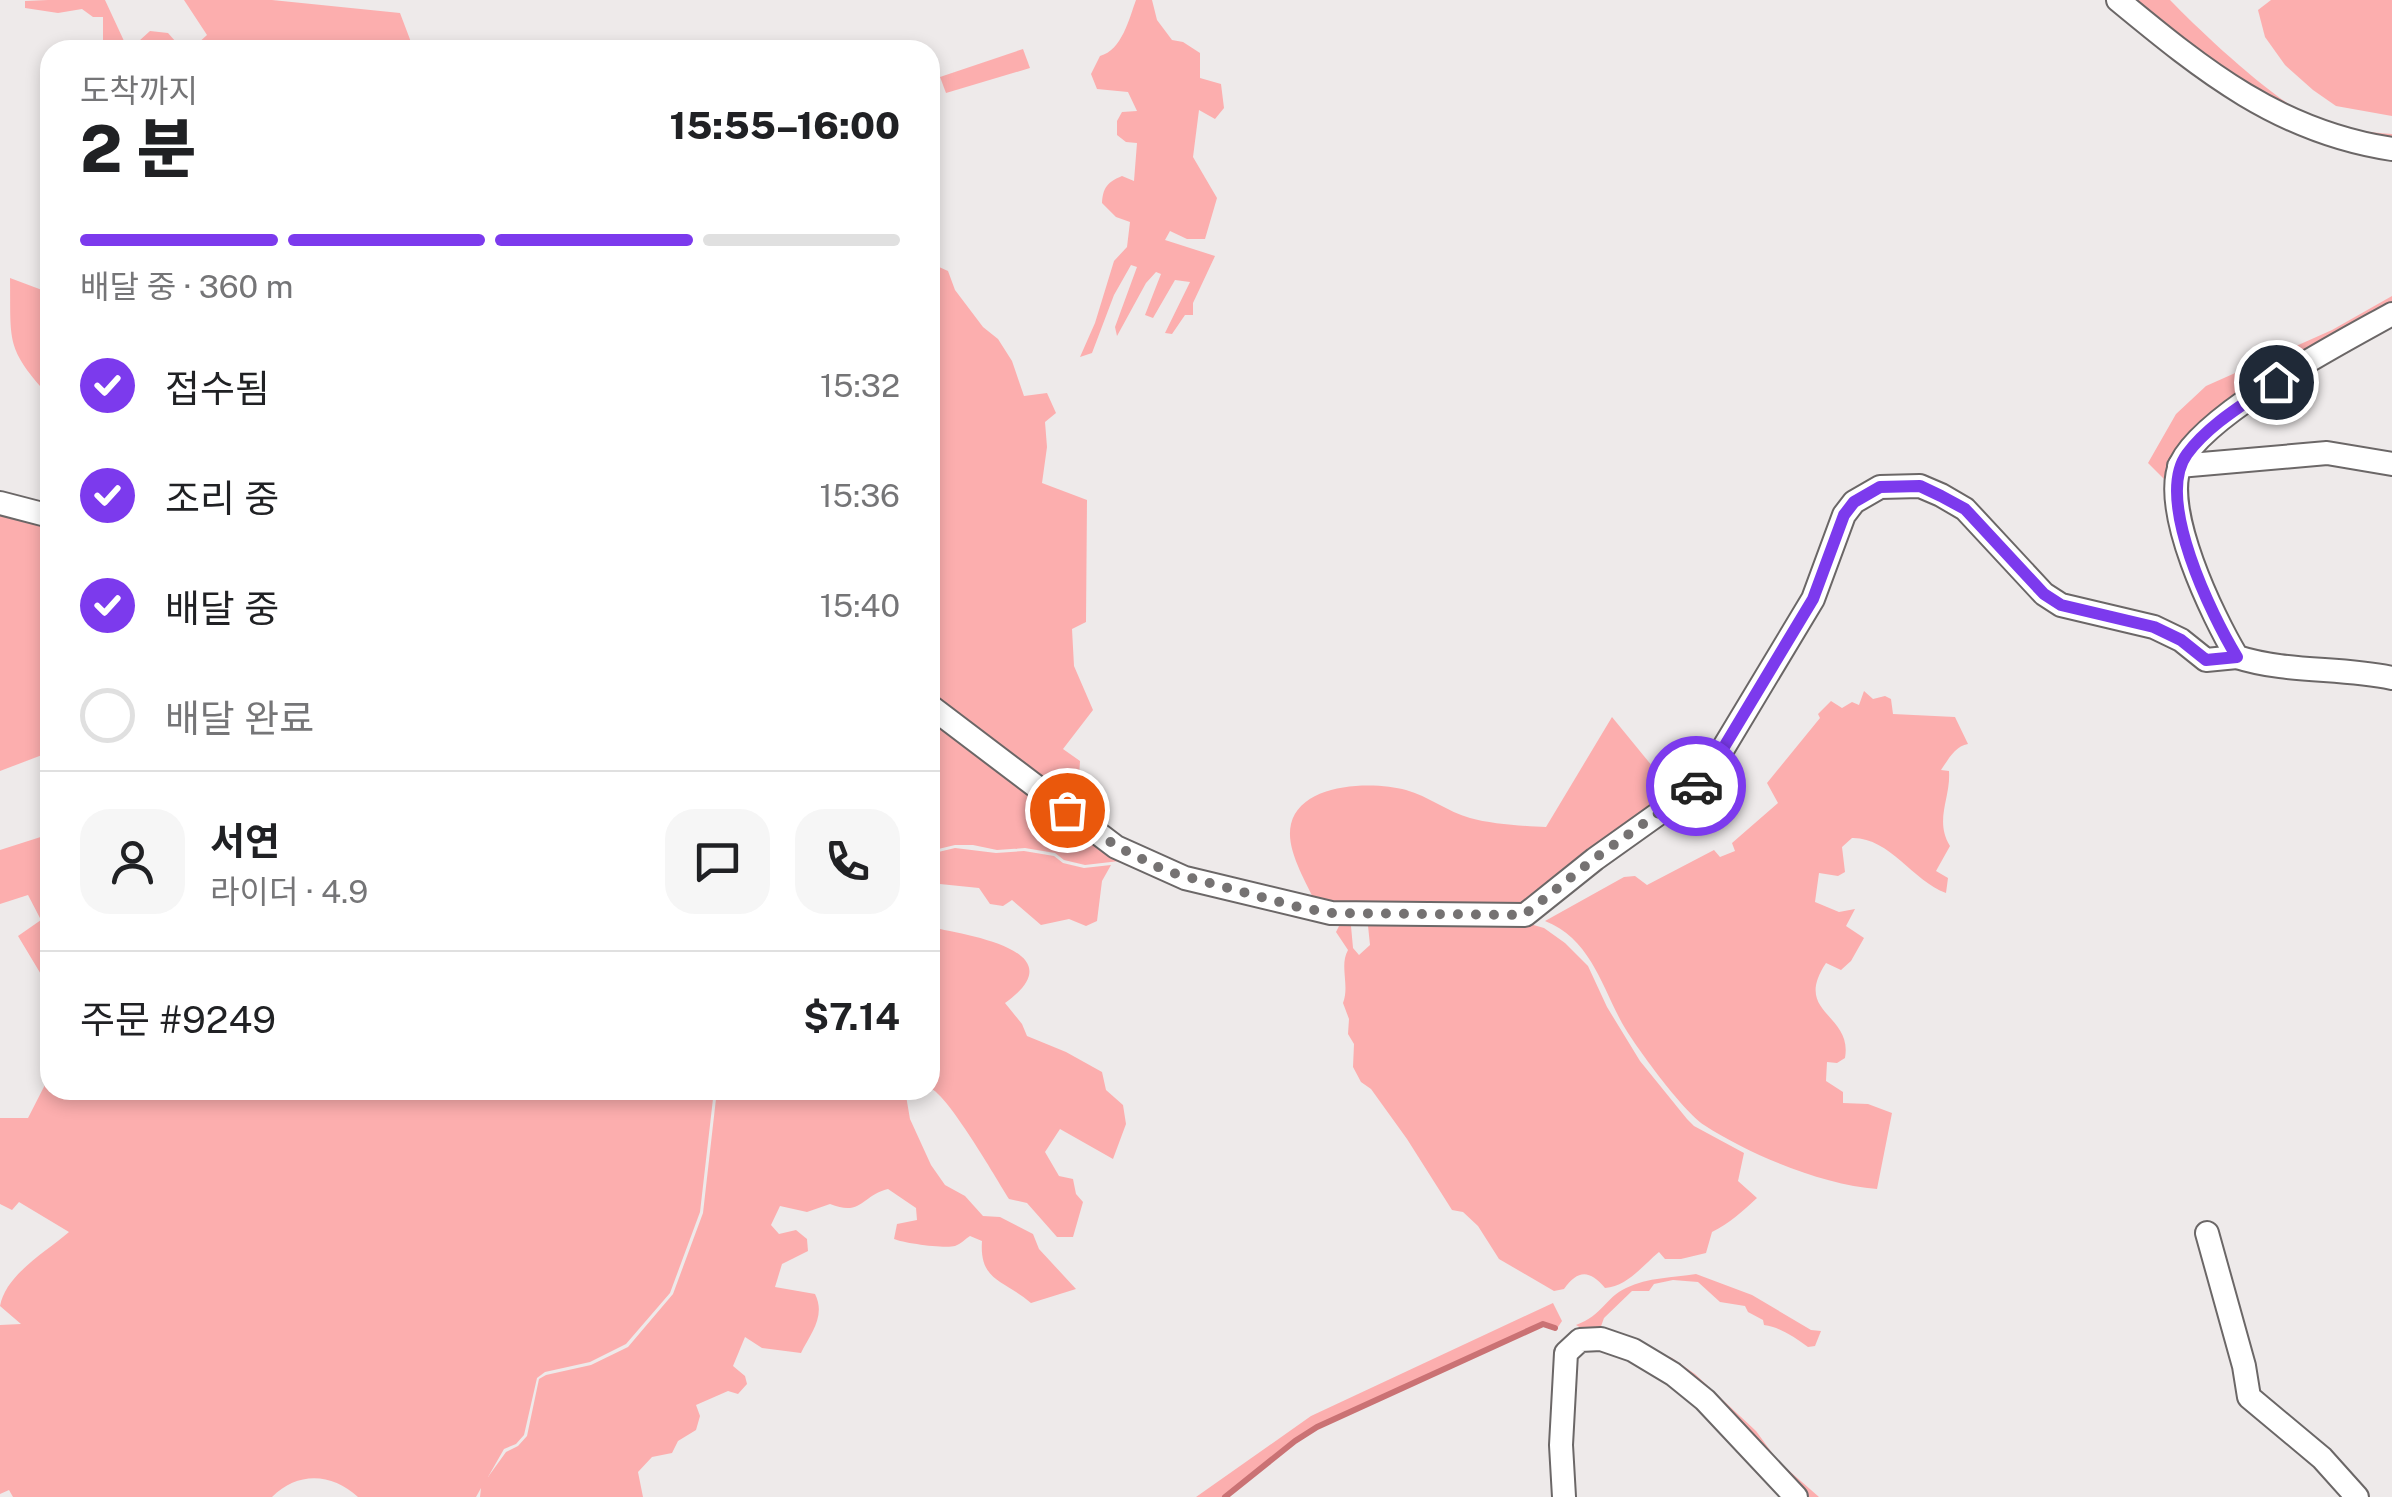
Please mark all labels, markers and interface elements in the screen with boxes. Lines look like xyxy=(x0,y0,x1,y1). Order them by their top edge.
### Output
text: 도착까지 xyxy=(80,72,198,109)
text: 15:55–16:00 xyxy=(669,103,900,148)
text: 2 분 xyxy=(80,110,196,187)
text: 배달 중 · 360 m xyxy=(80,268,293,305)
pin xyxy=(2234,340,2319,425)
icon: home xyxy=(2249,355,2304,410)
icon: check xyxy=(80,358,135,413)
text: 접수됨 xyxy=(165,366,270,411)
text: 15:32 xyxy=(820,367,900,404)
icon: check xyxy=(80,468,135,523)
text: 조리 중 xyxy=(165,476,279,521)
text: 15:36 xyxy=(819,477,900,514)
icon: check xyxy=(80,578,135,633)
text: 배달 중 xyxy=(165,586,279,631)
text: 15:40 xyxy=(820,587,900,624)
text: 배달 완료 xyxy=(165,696,314,741)
courier xyxy=(1646,736,1746,836)
icon: car xyxy=(1669,759,1724,814)
pin xyxy=(1025,768,1110,853)
icon: bag xyxy=(1040,783,1095,838)
button: person xyxy=(80,809,185,914)
button: chat xyxy=(665,809,770,914)
button: phone xyxy=(795,809,900,914)
text: 서연 xyxy=(210,819,280,864)
text: 라이더 · 4.9 xyxy=(210,873,368,910)
text: $7.14 xyxy=(803,994,900,1039)
text: 주문 #9249 xyxy=(80,997,276,1042)

